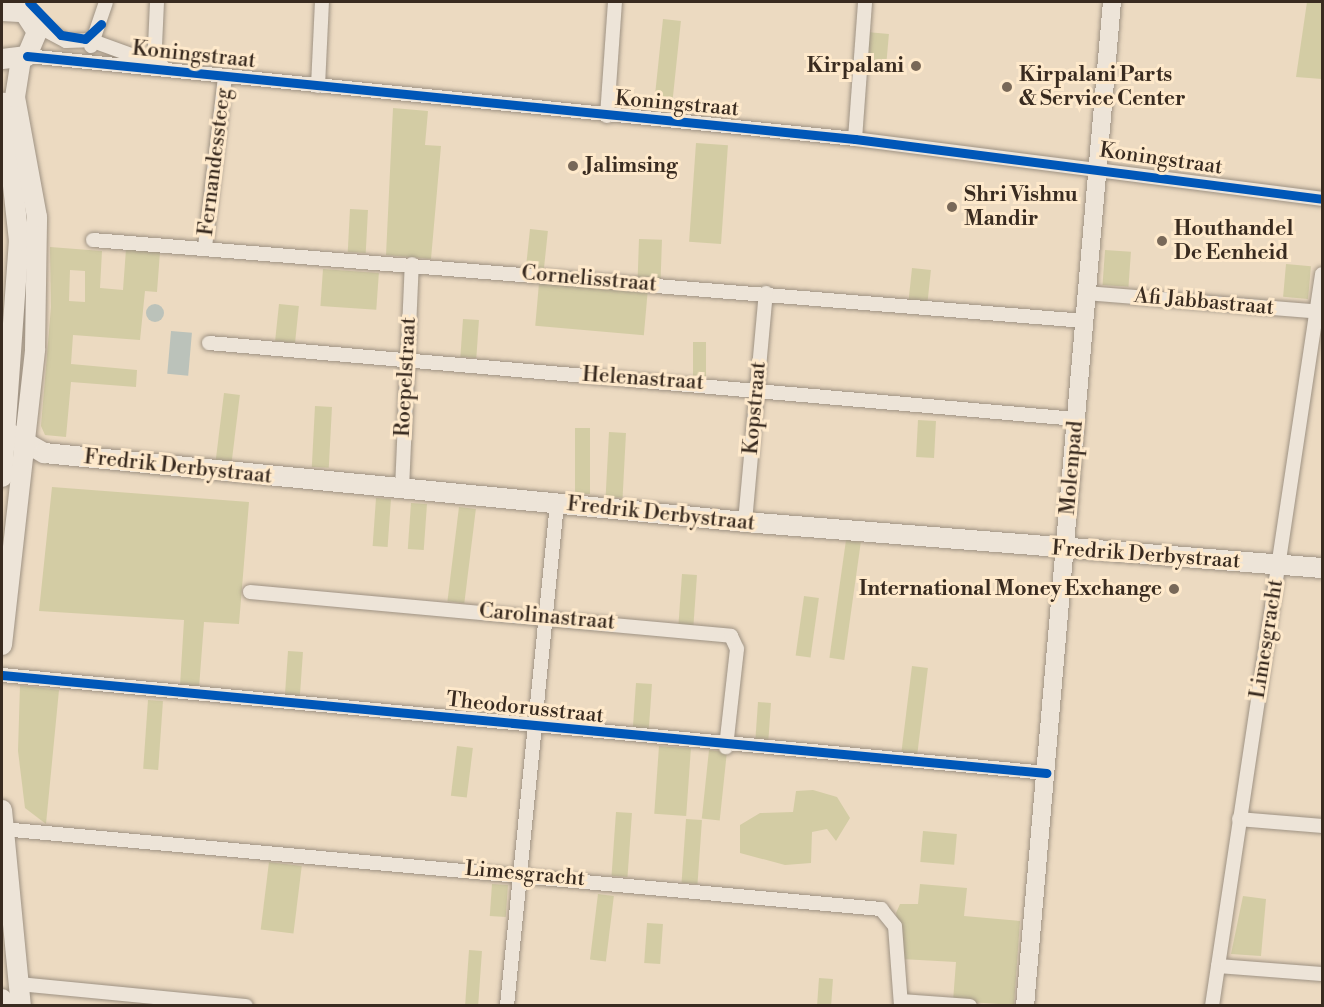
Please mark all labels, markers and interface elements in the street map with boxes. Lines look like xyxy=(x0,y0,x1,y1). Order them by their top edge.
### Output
street label: Koningstraat xyxy=(131,36,257,74)
place label: Kirpalani xyxy=(807,53,904,79)
marker: Kirpalani xyxy=(909,59,923,73)
place label: Kirpalani Parts & Service Center xyxy=(1019,62,1186,112)
marker: Kirpalani Parts & Service Center xyxy=(1000,80,1014,94)
street label: Koningstraat xyxy=(614,86,740,122)
street label: Fernandessteeg xyxy=(193,87,237,237)
street label: Koningstraat xyxy=(1098,138,1224,180)
place label: Jalimsing xyxy=(585,153,678,179)
marker: Jalimsing xyxy=(566,159,580,173)
place label: Shri Vishnu Mandir xyxy=(964,182,1078,232)
marker: Shri Vishnu Mandir xyxy=(945,200,959,214)
place label: Houthandel De Eenheid xyxy=(1174,216,1293,266)
marker: Houthandel De Eenheid xyxy=(1155,234,1169,248)
street label: Cornelisstraat xyxy=(520,261,658,297)
street label: Afi Jabbastraat xyxy=(1133,283,1275,321)
street label: Roepelstraat xyxy=(390,316,422,438)
street label: Kopstraat xyxy=(738,360,772,456)
street label: Helenastraat xyxy=(581,362,705,396)
street label: Molenpad xyxy=(1055,420,1089,516)
street label: Fredrik Derbystraat xyxy=(83,445,273,489)
street label: Fredrik Derbystraat xyxy=(566,492,756,536)
street label: Fredrik Derbystraat xyxy=(1051,536,1241,574)
place label: International Money Exchange xyxy=(859,576,1162,602)
street label: Limesgracht xyxy=(1245,578,1289,700)
marker: International Money Exchange xyxy=(1167,582,1181,596)
street label: Carolinastraat xyxy=(478,599,616,635)
street label: Theodorusstraat xyxy=(445,687,605,729)
street label: Limesgracht xyxy=(464,856,586,892)

